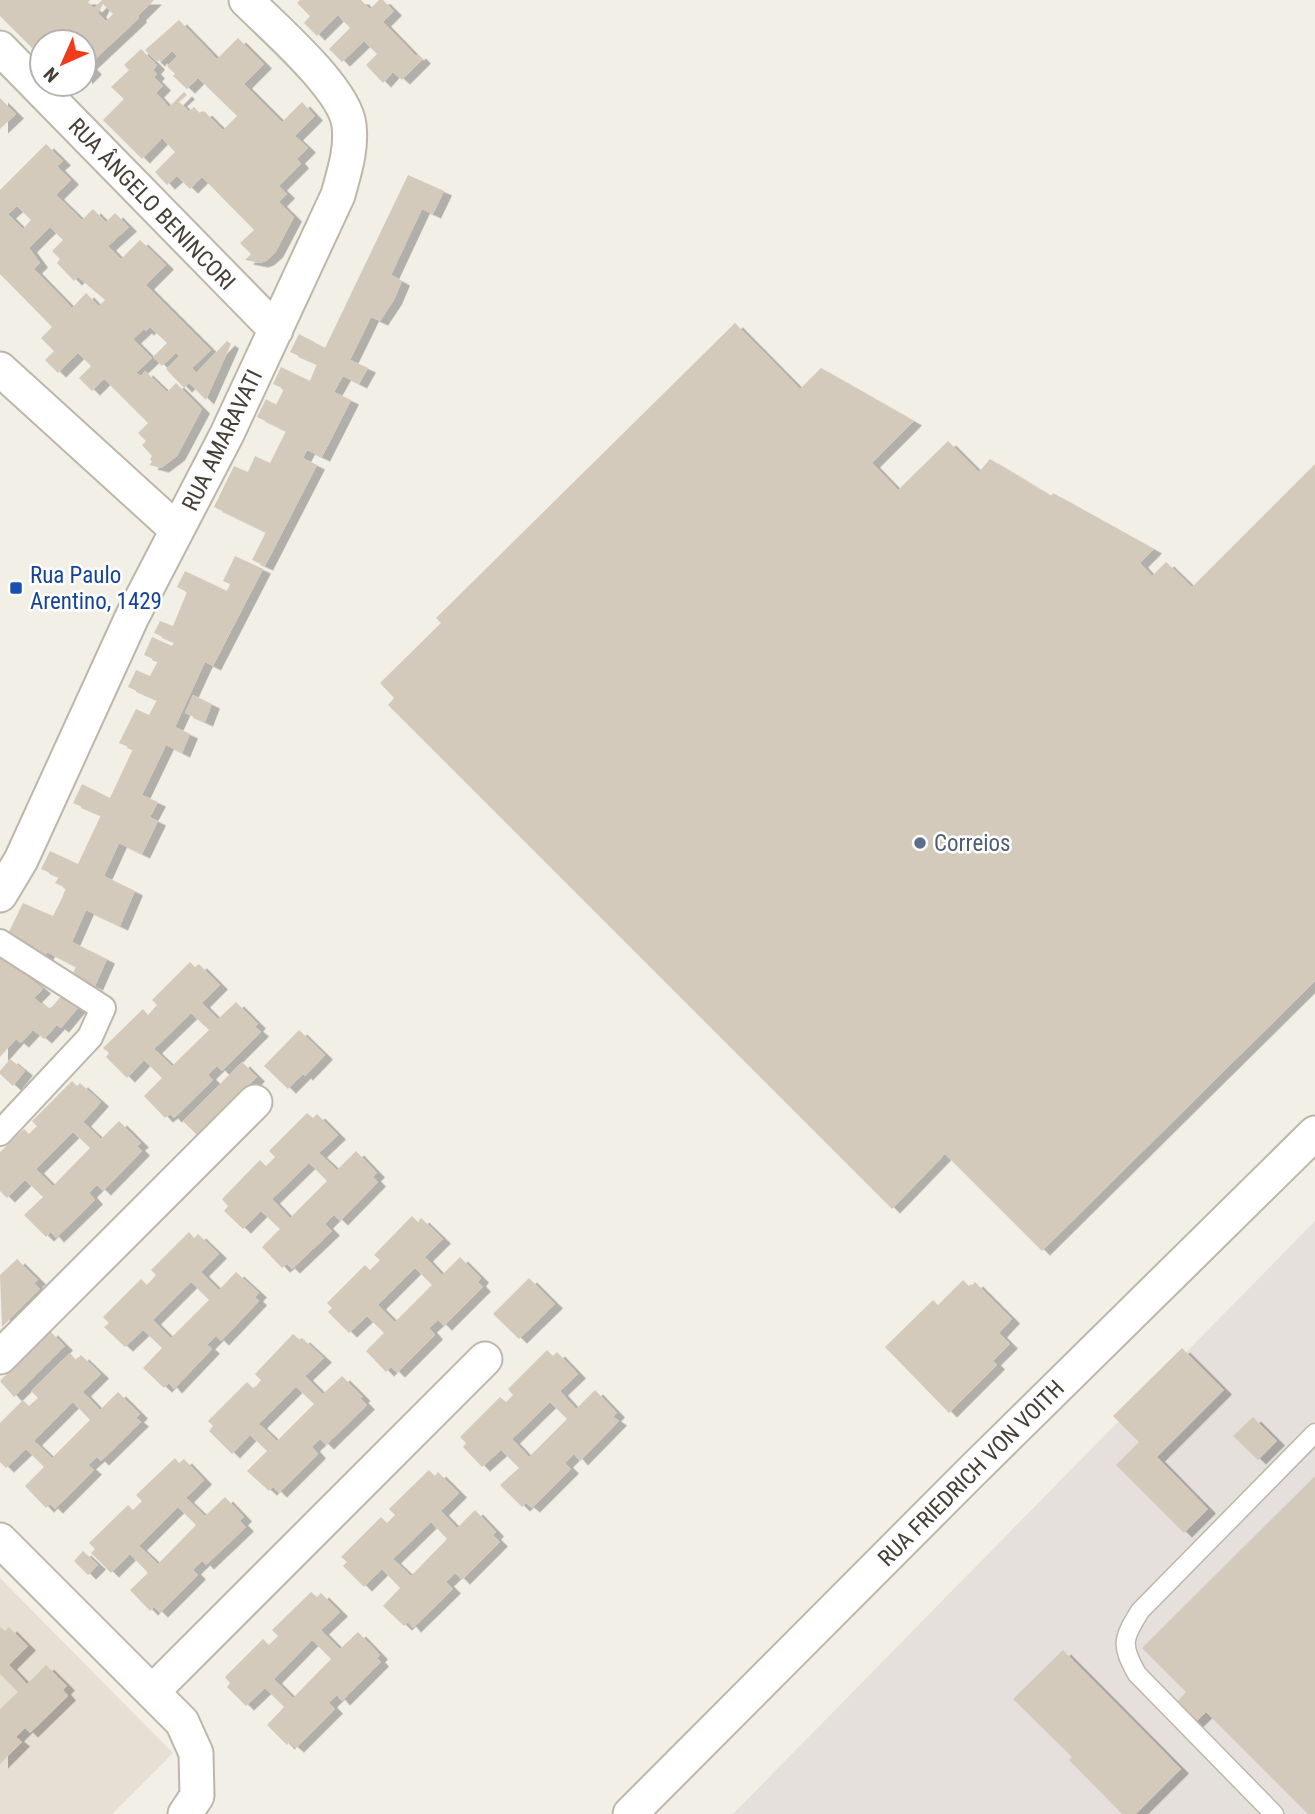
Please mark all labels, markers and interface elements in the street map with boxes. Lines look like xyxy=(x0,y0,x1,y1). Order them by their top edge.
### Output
north arrow xyxy=(28,28,98,98)
text: N xyxy=(39,62,64,87)
street label: RUA ÂNGELO BENINCORI xyxy=(63,112,241,296)
street label: RUA AMARAVATI xyxy=(177,365,268,515)
place label: Rua Paulo Arentino, 1429 xyxy=(30,562,162,615)
marker: Rua Paulo Arentino, 1429 xyxy=(8,580,24,596)
place label: Correios xyxy=(934,830,1010,857)
marker: Correios xyxy=(912,835,928,851)
street label: RUA FRIEDRICH VON VOITH xyxy=(873,1375,1070,1572)

